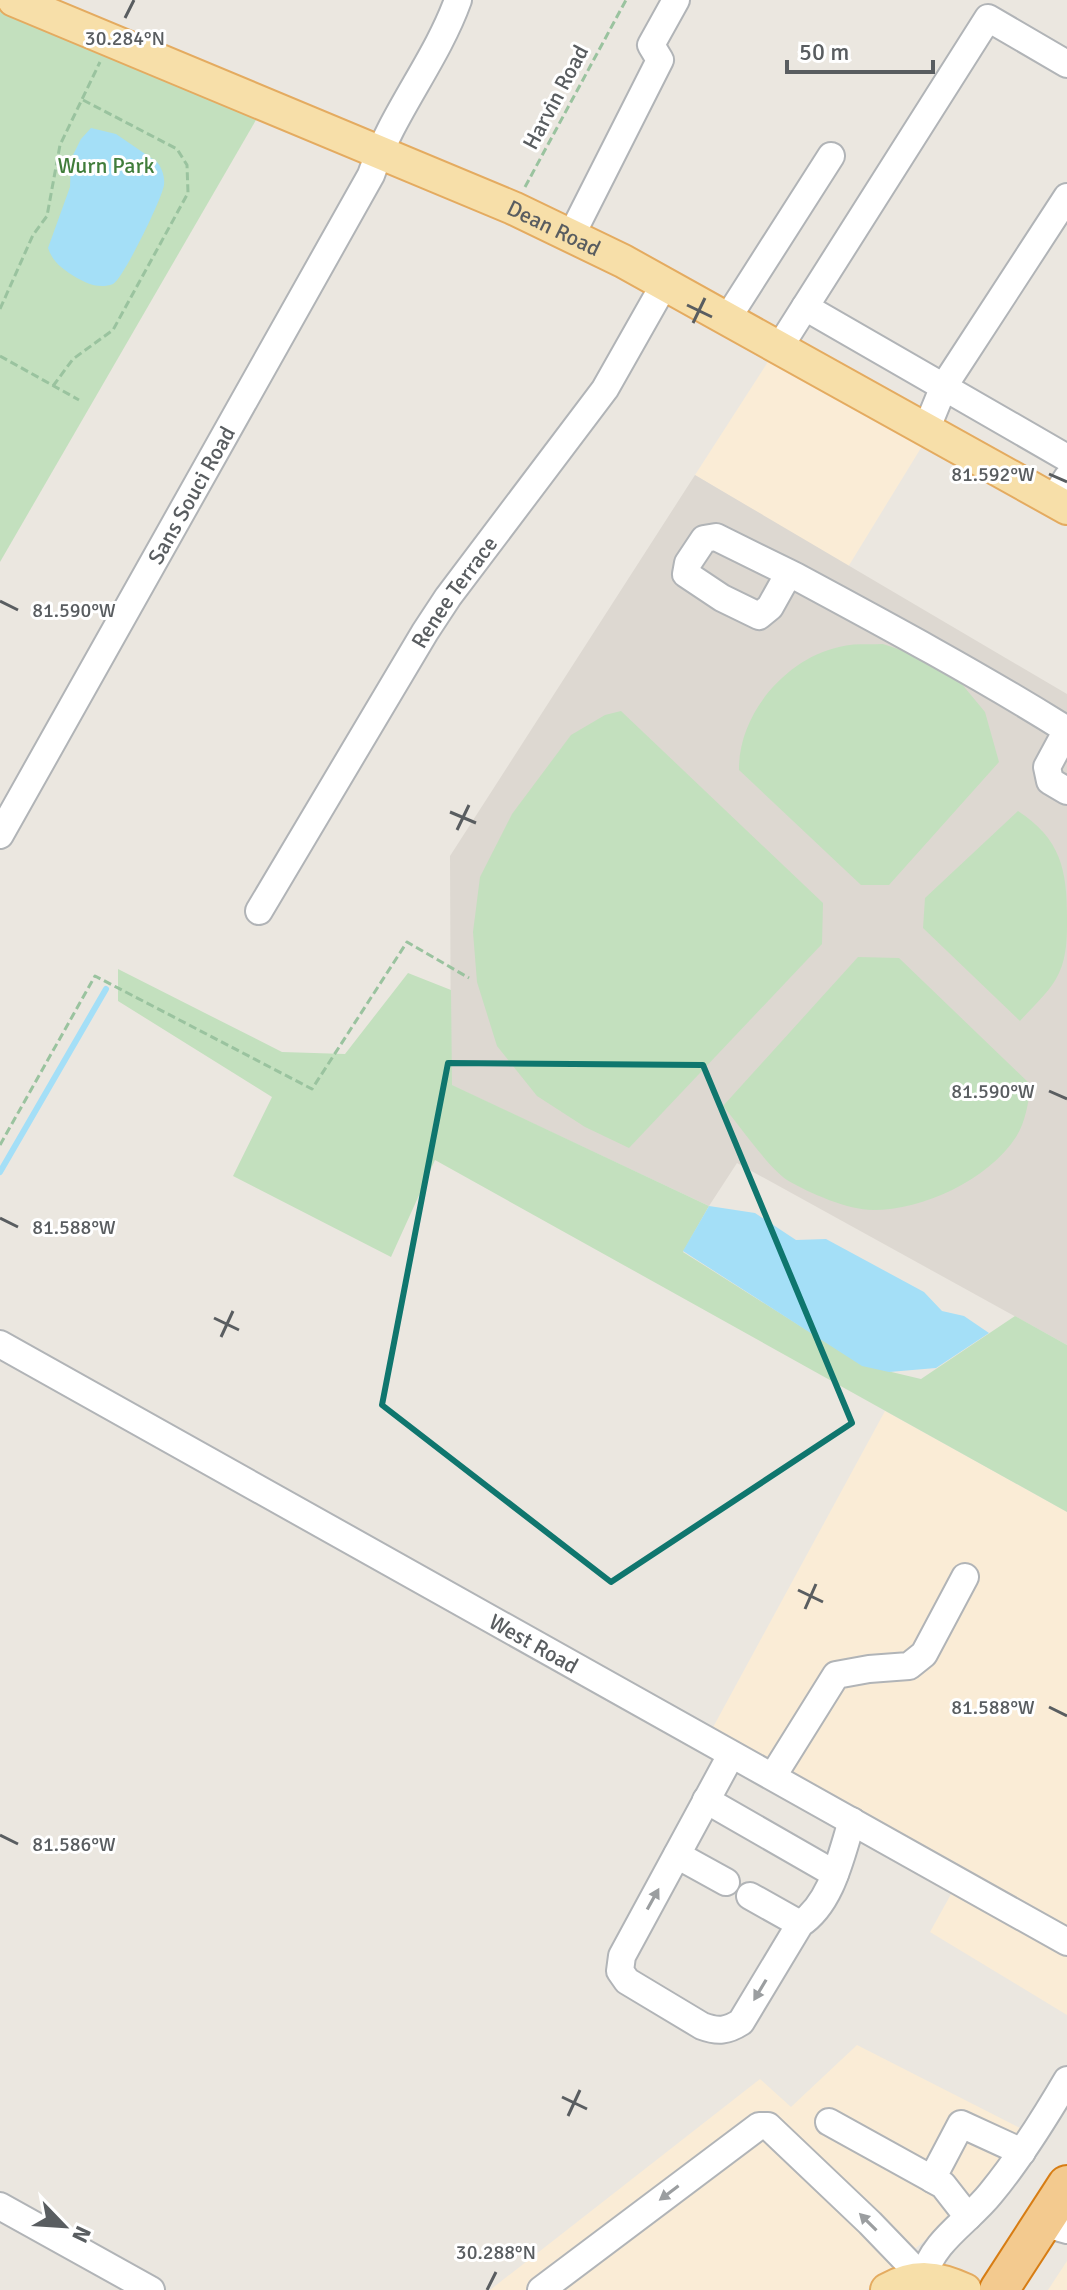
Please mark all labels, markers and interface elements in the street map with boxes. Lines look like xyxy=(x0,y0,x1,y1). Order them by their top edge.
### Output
scale bar xyxy=(787,24,933,74)
text: 30.284°N xyxy=(85,26,165,51)
text: 50 m xyxy=(799,37,849,67)
street label: Harvin Road xyxy=(517,40,594,154)
park label: Wurn Park xyxy=(57,152,155,179)
street label: Dean Road xyxy=(503,194,605,262)
street label: Sans Souci Road xyxy=(142,422,241,569)
text: 81.592°W xyxy=(951,462,1035,487)
street label: Renee Terrace xyxy=(406,531,503,653)
text: 81.590°W xyxy=(32,598,116,623)
text: 81.590°W xyxy=(951,1079,1035,1104)
text: 81.588°W xyxy=(32,1215,116,1240)
street label: West Road xyxy=(484,1608,583,1679)
text: 81.588°W xyxy=(951,1695,1035,1720)
text: 81.586°W xyxy=(32,1832,116,1857)
one-way arrow xyxy=(647,1887,660,1910)
one-way arrow xyxy=(753,1979,767,2001)
one-way arrow xyxy=(658,2185,680,2201)
north arrow xyxy=(24,2186,104,2266)
one-way arrow xyxy=(859,2213,878,2232)
text: N xyxy=(66,2222,97,2247)
text: 30.288°N xyxy=(456,2240,536,2265)

